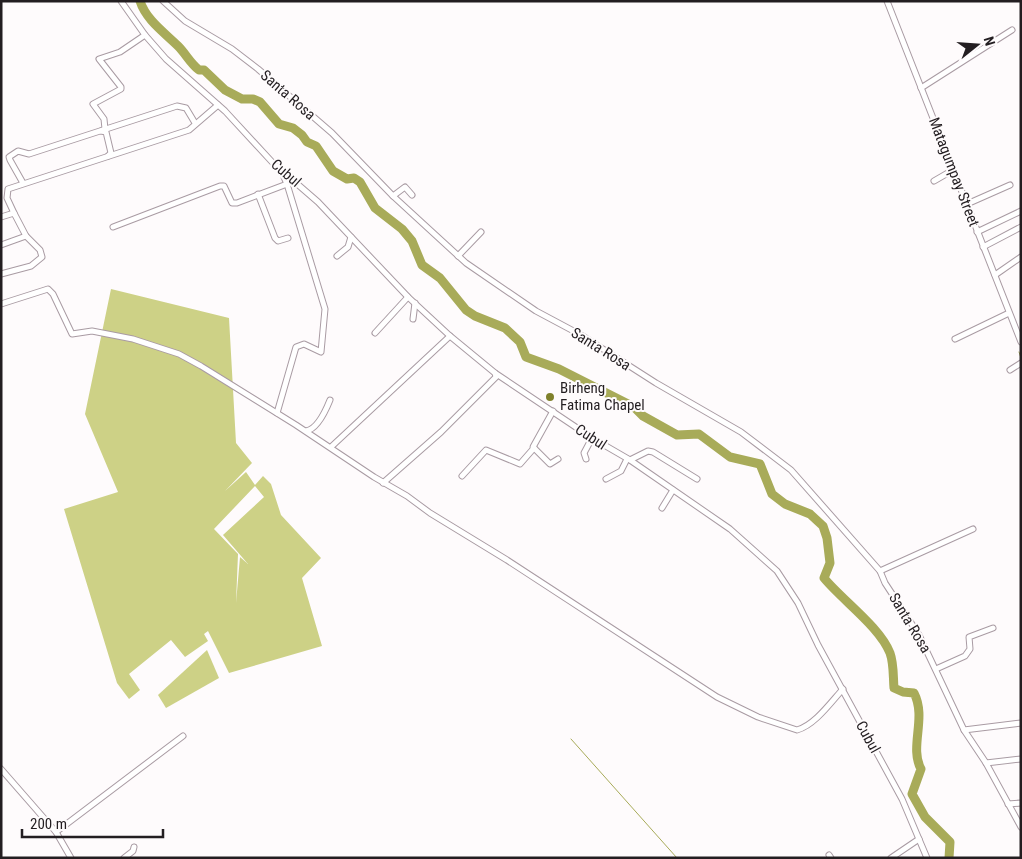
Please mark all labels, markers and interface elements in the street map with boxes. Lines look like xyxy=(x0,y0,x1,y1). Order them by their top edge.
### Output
north arrow xyxy=(952,20,1002,70)
text: N xyxy=(981,35,998,48)
street label: Santa Rosa xyxy=(257,66,319,124)
street label: Matagumpay Street xyxy=(925,115,983,229)
street label: Cubul xyxy=(267,155,305,191)
street label: Santa Rosa xyxy=(568,324,634,374)
place label: Birheng Fatima Chapel xyxy=(560,379,645,414)
marker: Birheng Fatima Chapel xyxy=(544,391,556,403)
street label: Cubul xyxy=(572,420,610,454)
street label: Santa Rosa xyxy=(885,590,935,656)
street label: Cubul xyxy=(852,718,884,756)
scale bar xyxy=(22,806,164,838)
text: 200 m xyxy=(30,815,67,833)

